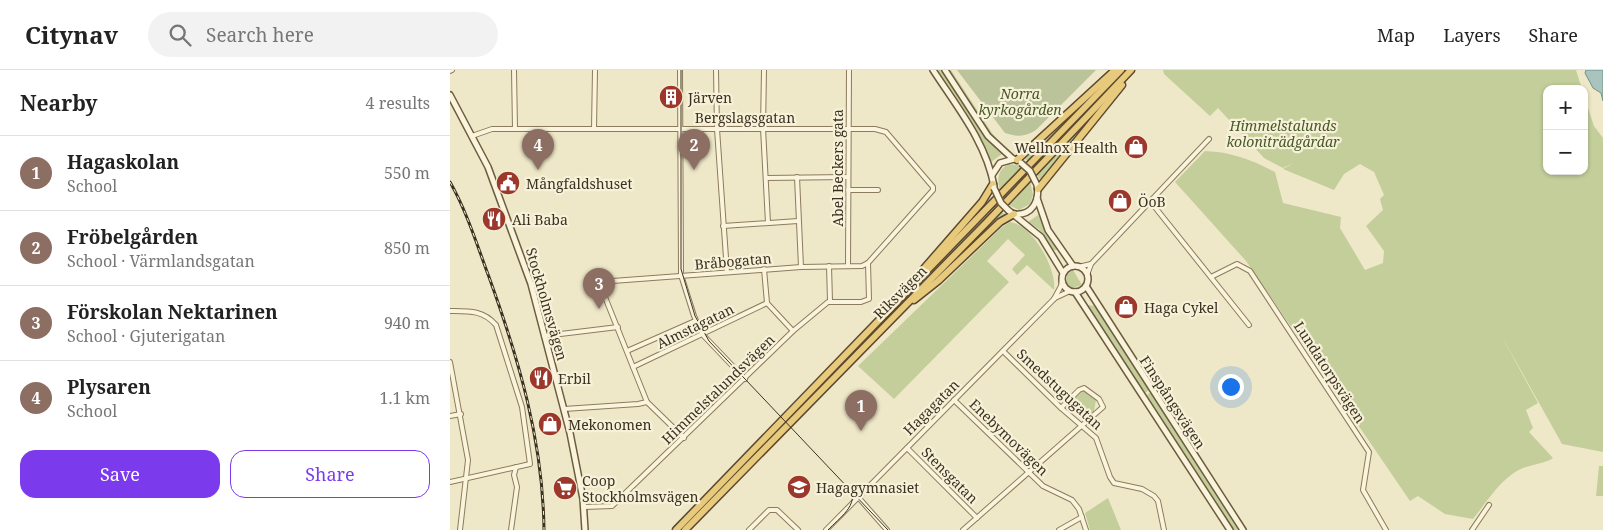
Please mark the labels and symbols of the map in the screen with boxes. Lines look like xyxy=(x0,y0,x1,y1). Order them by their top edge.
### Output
building icon: Järven xyxy=(658,84,684,110)
park label: Norra kyrkogården xyxy=(978,84,1062,119)
place label: Järven xyxy=(687,88,732,107)
street label: Bergslagsgatan xyxy=(695,108,795,127)
street label: Abel Beckers gata xyxy=(828,109,847,227)
park label: Himmelstalunds koloniträdgårdar xyxy=(1226,116,1340,151)
pin: 4 xyxy=(522,129,554,170)
pin: 2 xyxy=(678,129,710,170)
shop icon: Wellnox Health xyxy=(1123,134,1149,160)
place label: Wellnox Health xyxy=(1015,138,1118,157)
public building icon: Mångfaldshuset xyxy=(495,170,521,196)
place label: Mångfaldshuset xyxy=(526,174,632,193)
shop icon: ÖoB xyxy=(1107,188,1133,214)
place label: ÖoB xyxy=(1138,192,1166,211)
restaurant icon: Ali Baba xyxy=(481,206,507,232)
place label: Ali Baba xyxy=(512,210,568,229)
street label: Stockholmsvägen xyxy=(522,245,572,363)
street label: Bråbogatan xyxy=(694,248,772,274)
street label: Riksvägen xyxy=(869,261,931,323)
pin: 3 xyxy=(583,268,615,309)
shop icon: Haga Cykel xyxy=(1113,294,1139,320)
place label: Haga Cykel xyxy=(1144,298,1219,317)
street label: Almstagatan xyxy=(653,299,737,353)
street label: Lundatorpsvägen xyxy=(1290,317,1370,427)
street label: Himmelstalundsvägen xyxy=(657,330,779,448)
street label: Smedstugugatan xyxy=(1013,344,1107,434)
street label: Finspångsvägen xyxy=(1136,352,1210,452)
restaurant icon: Erbil xyxy=(528,365,554,391)
place label: Erbil xyxy=(558,369,591,388)
your location xyxy=(1218,374,1244,400)
street label: Hagagatan xyxy=(899,375,963,439)
pin: 1 xyxy=(845,390,877,431)
street label: Enebymovägen xyxy=(965,394,1053,480)
shop icon: Mekonomen xyxy=(537,411,563,437)
place label: Mekonomen xyxy=(568,415,651,434)
street label: Stensgatan xyxy=(918,443,982,507)
place label: Coop Stockholmsvägen xyxy=(582,471,699,506)
school or university icon: Hagagymnasiet xyxy=(786,474,812,500)
supermarket icon: Coop Stockholmsvägen xyxy=(552,475,578,501)
place label: Hagagymnasiet xyxy=(816,478,919,497)

